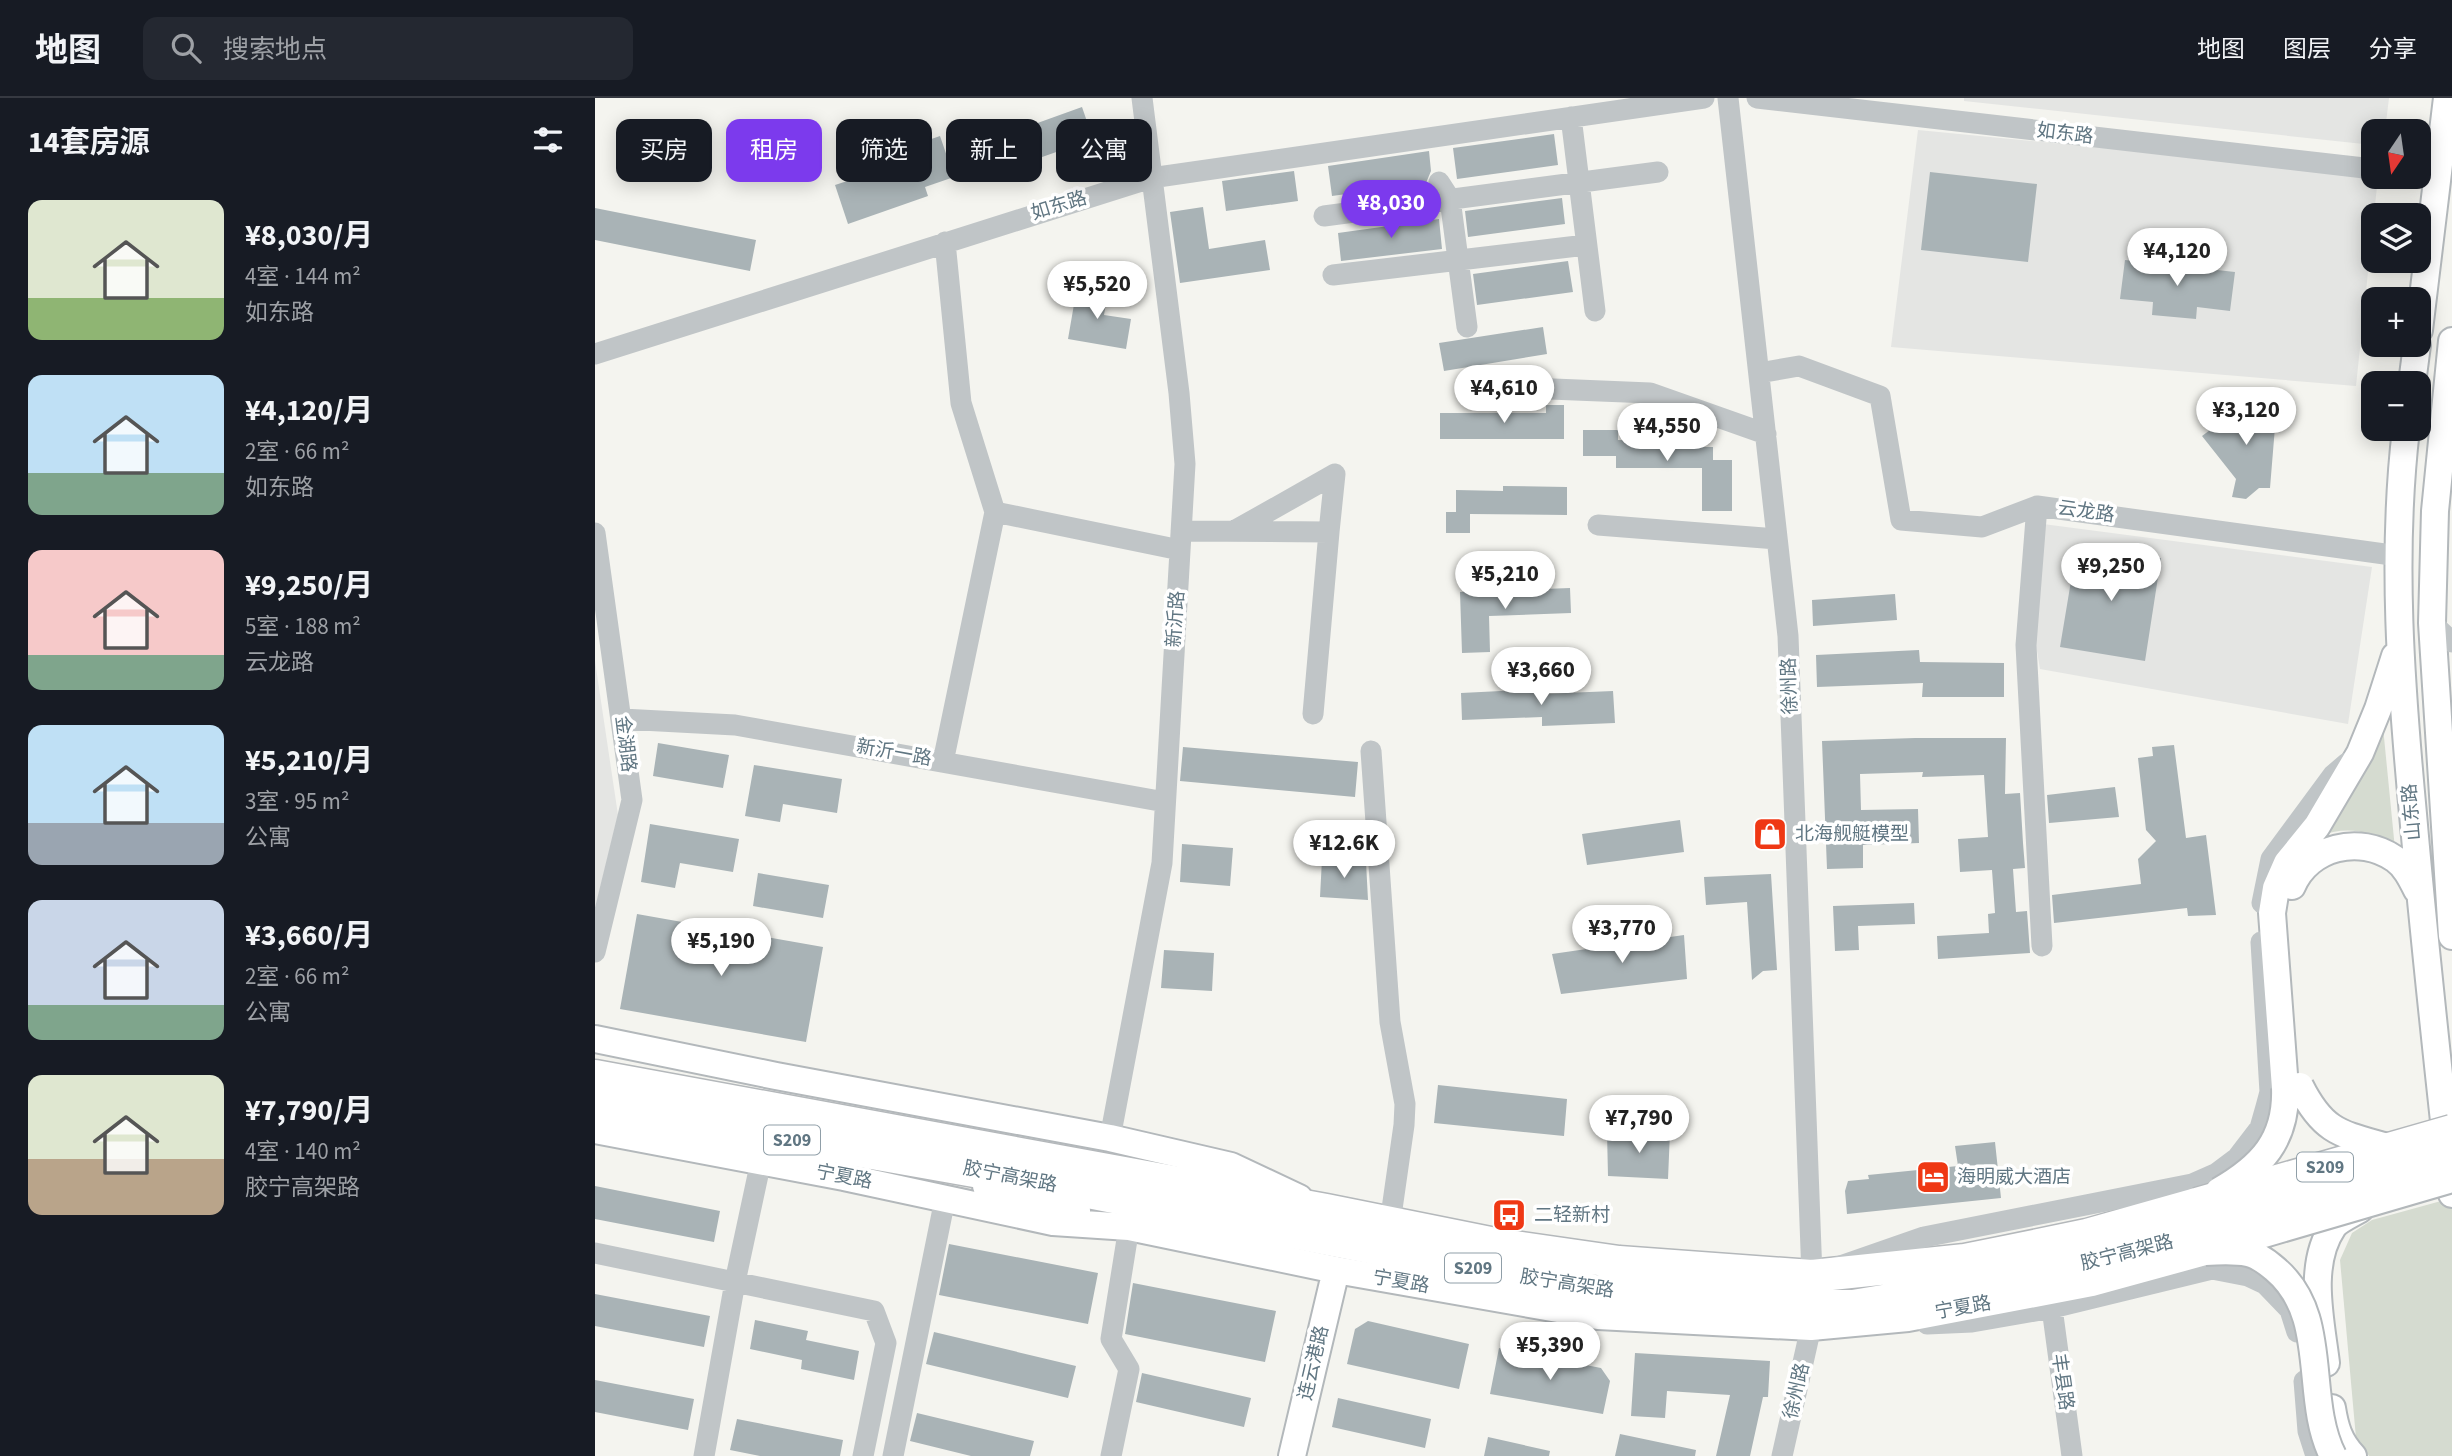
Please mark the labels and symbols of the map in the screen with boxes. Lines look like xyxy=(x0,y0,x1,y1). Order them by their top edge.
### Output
street label: 如东路 xyxy=(2035,117,2095,151)
north arrow xyxy=(2361,119,2431,189)
pin: ¥8,030 xyxy=(1334,180,1448,240)
street label: 如东路 xyxy=(1028,185,1090,227)
pin: ¥4,120 xyxy=(2120,228,2234,288)
pin: ¥5,520 xyxy=(1040,262,1154,321)
pin: ¥4,610 xyxy=(1447,366,1561,425)
pin: ¥3,120 xyxy=(2189,388,2303,447)
pin: ¥4,550 xyxy=(1610,404,1724,463)
street label: 云龙路 xyxy=(2056,495,2116,529)
pin: ¥9,250 xyxy=(2054,544,2168,603)
pin: ¥5,210 xyxy=(1448,552,1562,611)
street label: 新沂路 xyxy=(1161,590,1191,648)
pin: ¥3,660 xyxy=(1484,648,1598,707)
street label: 徐州路 xyxy=(1776,657,1804,715)
street label: 金湖路 xyxy=(608,714,642,774)
street label: 新沂一路 xyxy=(854,733,934,773)
street label: 山东路 xyxy=(2396,782,2428,842)
shop icon: 北海舰艇模型 xyxy=(1751,815,1789,853)
pin: ¥12.6K xyxy=(1287,820,1401,880)
place label: 北海舰艇模型 xyxy=(1795,821,1909,848)
pin: ¥3,770 xyxy=(1565,906,1679,965)
pin: ¥5,190 xyxy=(664,918,778,978)
pin: ¥7,790 xyxy=(1582,1096,1696,1155)
road number: S209 xyxy=(764,1126,820,1154)
road number: S209 xyxy=(2297,1152,2353,1182)
street label: 胶宁高架路 xyxy=(961,1155,1059,1199)
street label: 宁夏路 xyxy=(813,1158,875,1196)
hotel icon: 海明威大酒店 xyxy=(1914,1158,1952,1196)
place label: 海明威大酒店 xyxy=(1957,1164,2071,1191)
bus stop icon: 二轻新村 xyxy=(1490,1196,1528,1234)
place label: 二轻新村 xyxy=(1534,1202,1610,1229)
street label: 胶宁高架路 xyxy=(2078,1228,2176,1278)
road number: S209 xyxy=(1445,1254,1501,1282)
street label: 胶宁高架路 xyxy=(1518,1263,1616,1305)
street label: 宁夏路 xyxy=(1371,1264,1431,1300)
street label: 宁夏路 xyxy=(1933,1290,1993,1326)
pin: ¥5,390 xyxy=(1493,1322,1607,1382)
street label: 连云港路 xyxy=(1292,1323,1336,1403)
street label: 丰县路 xyxy=(2045,1352,2079,1412)
street label: 徐州路 xyxy=(1777,1360,1817,1422)

